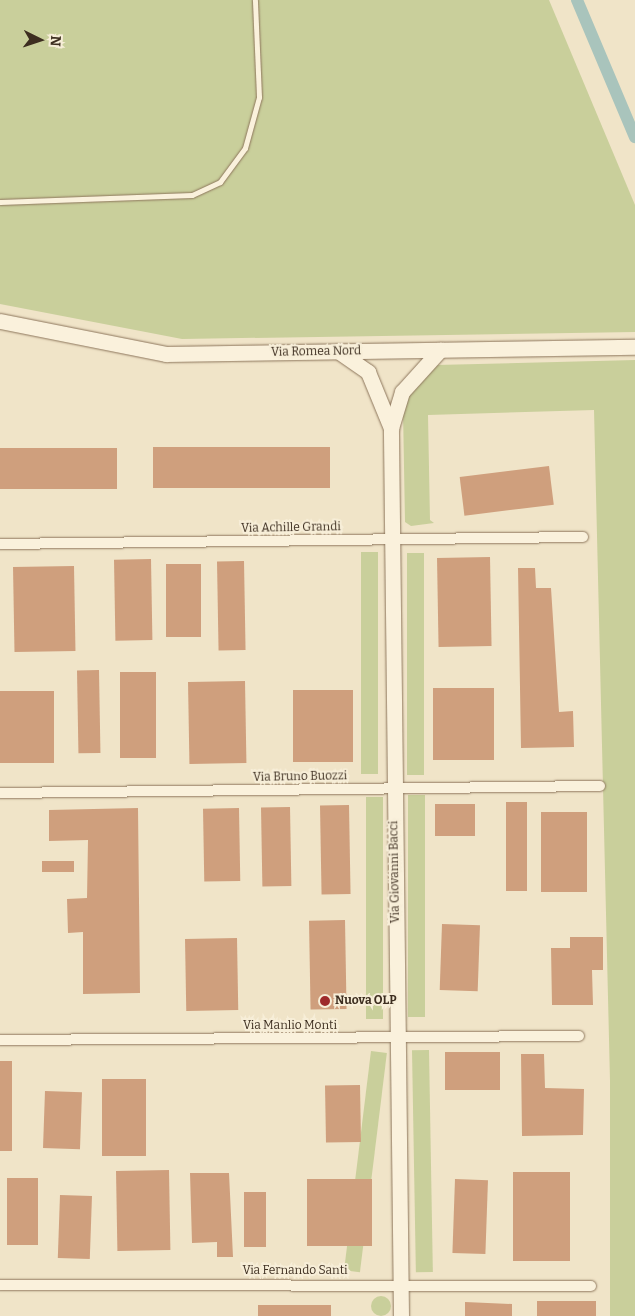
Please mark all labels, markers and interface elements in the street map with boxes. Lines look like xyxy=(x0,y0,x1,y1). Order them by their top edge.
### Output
north arrow xyxy=(15,15,65,65)
text: N xyxy=(47,35,64,47)
street label: Via Romea Nord xyxy=(271,344,361,360)
street label: Via Achille Grandi xyxy=(241,520,341,536)
street label: Via Bruno Buozzi xyxy=(253,769,347,785)
street label: Via Giovanni Bacci xyxy=(387,821,403,923)
place label: Nuova OLP xyxy=(335,994,397,1008)
marker: Nuova OLP xyxy=(319,995,331,1007)
street label: Via Manlio Monti xyxy=(243,1019,337,1033)
street label: Via Fernando Santi xyxy=(242,1264,348,1278)

